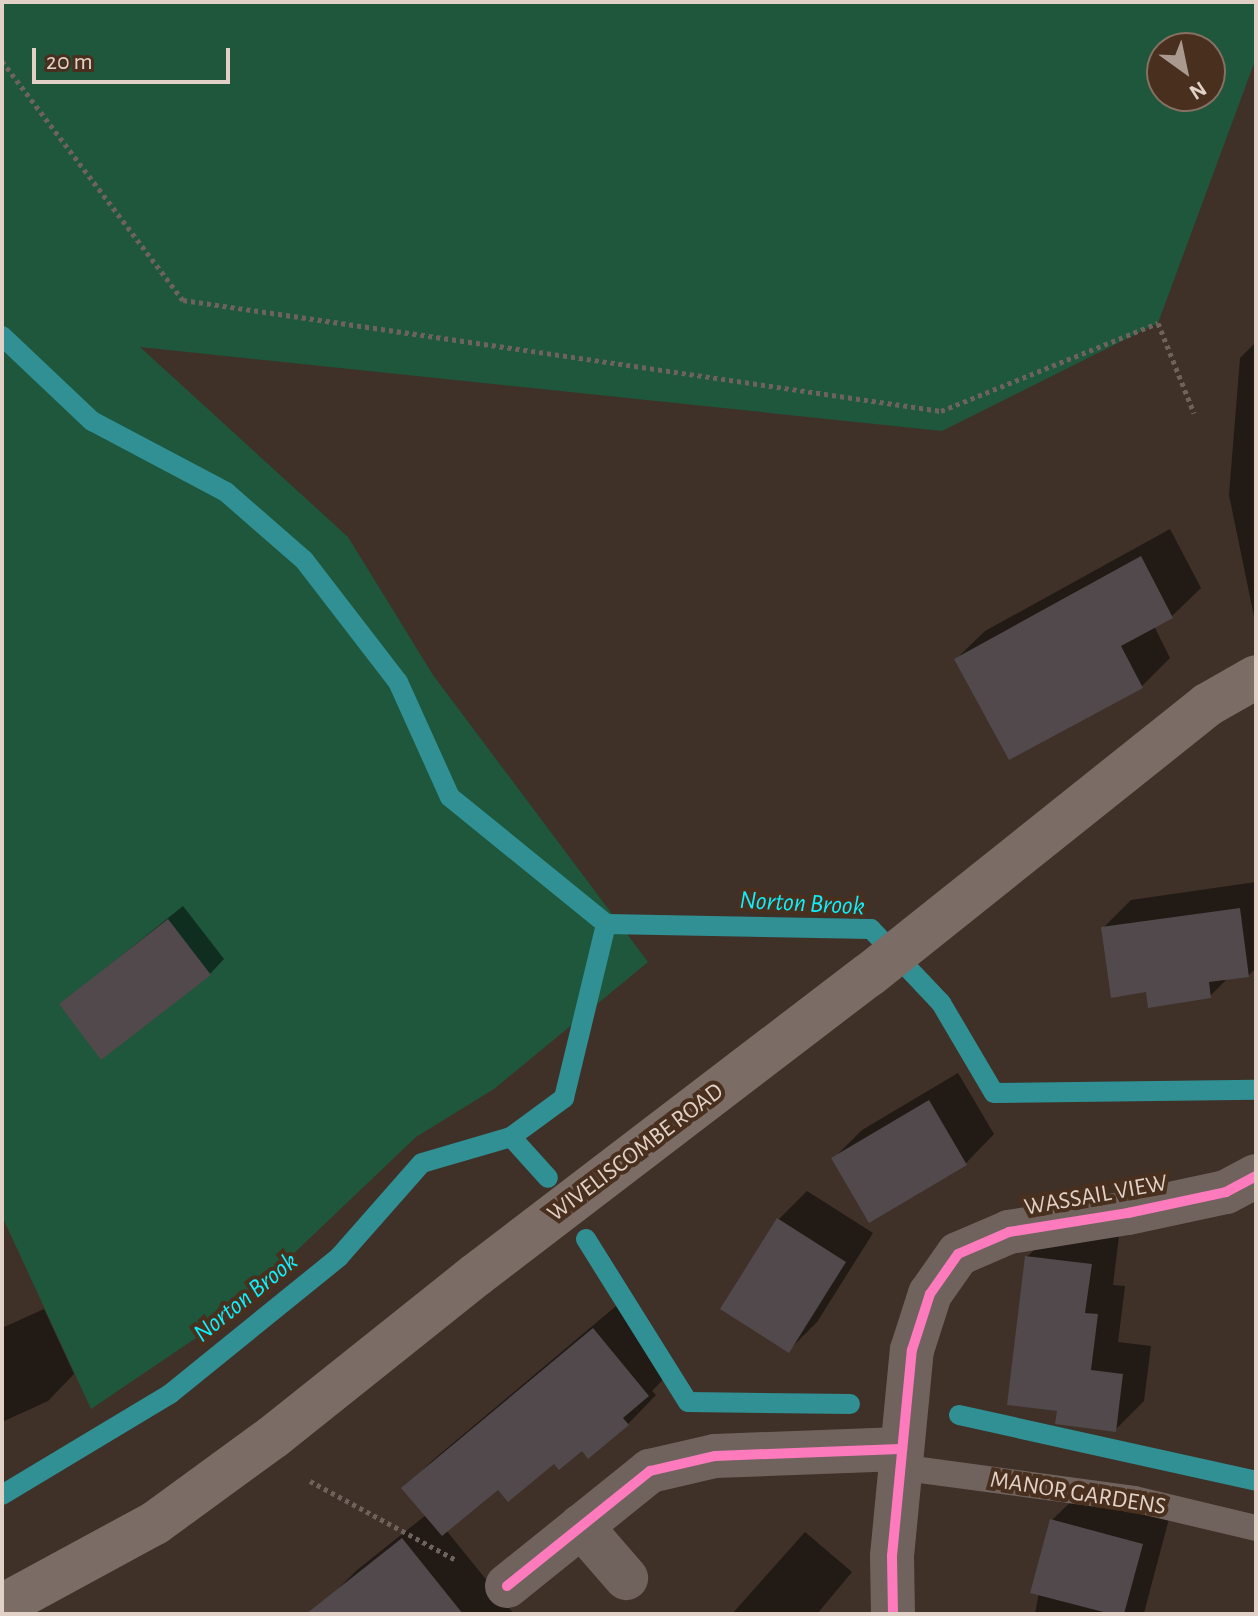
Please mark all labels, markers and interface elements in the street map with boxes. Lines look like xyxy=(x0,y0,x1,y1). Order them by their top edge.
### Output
scale bar xyxy=(36,32,234,82)
north arrow xyxy=(1146,32,1226,112)
text: 20 m xyxy=(46,50,93,74)
text: N xyxy=(1186,77,1210,104)
water label: Norton Brook xyxy=(739,885,865,923)
street label: WIVELISCOMBE ROAD xyxy=(542,1077,730,1229)
street label: WASSAIL VIEW xyxy=(1022,1169,1170,1223)
water label: Norton Brook xyxy=(187,1246,305,1350)
street label: MANOR GARDENS xyxy=(988,1466,1168,1522)

